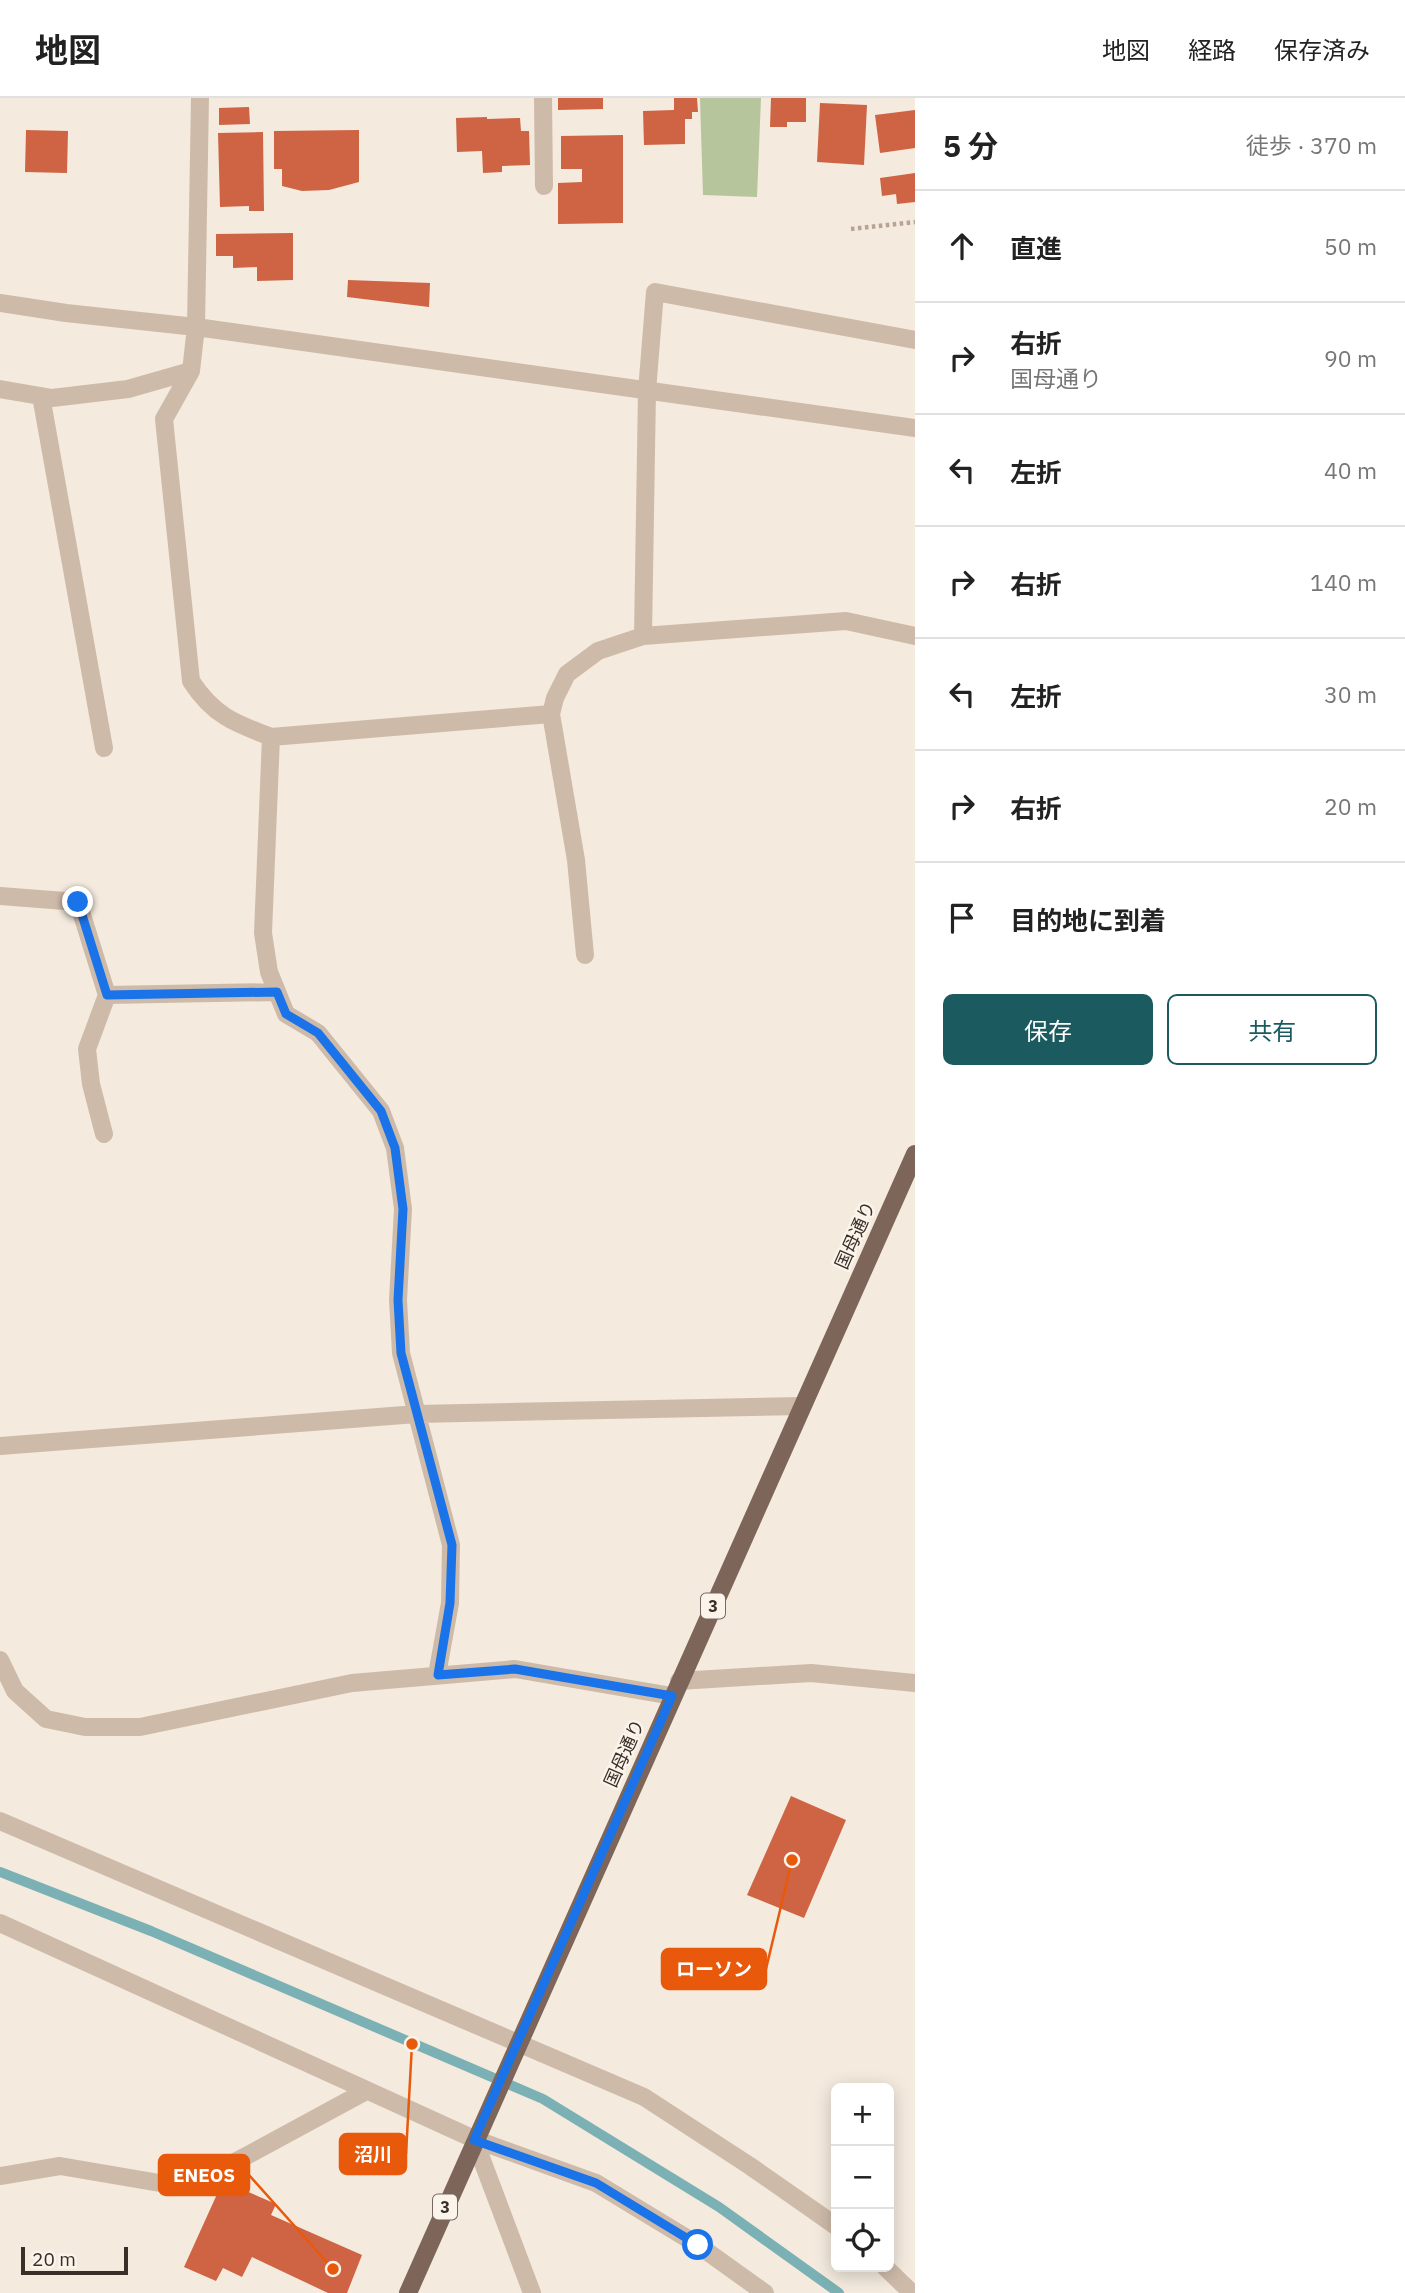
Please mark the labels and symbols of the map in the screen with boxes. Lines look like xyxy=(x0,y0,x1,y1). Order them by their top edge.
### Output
route end xyxy=(62,886,93,917)
street label: 国母通り xyxy=(830,1197,880,1273)
road number: 3 xyxy=(701,1594,725,1618)
street label: 国母通り xyxy=(599,1715,649,1791)
callout: ローソン xyxy=(662,1949,766,1989)
text: ローソン xyxy=(676,1957,752,1981)
callout: 沼川 xyxy=(340,2134,406,2174)
text: 沼川 xyxy=(354,2142,392,2166)
callout: ENEOS xyxy=(159,2155,249,2195)
text: ENEOS xyxy=(173,2163,235,2187)
road number: 3 xyxy=(433,2194,457,2220)
route start xyxy=(682,2229,713,2260)
scale bar xyxy=(21,2244,128,2276)

